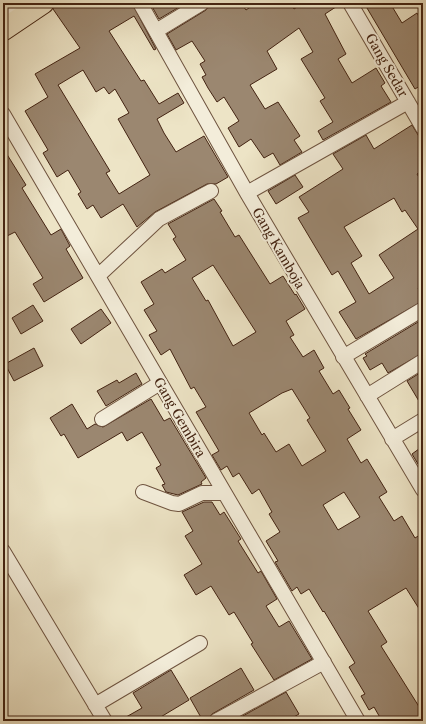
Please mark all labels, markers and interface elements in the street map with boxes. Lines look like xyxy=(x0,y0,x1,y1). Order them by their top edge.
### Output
street label: Gang Sedar xyxy=(362,30,412,100)
street label: Gang Kamboja xyxy=(249,204,309,292)
street label: Gang Gembira xyxy=(151,374,209,460)

